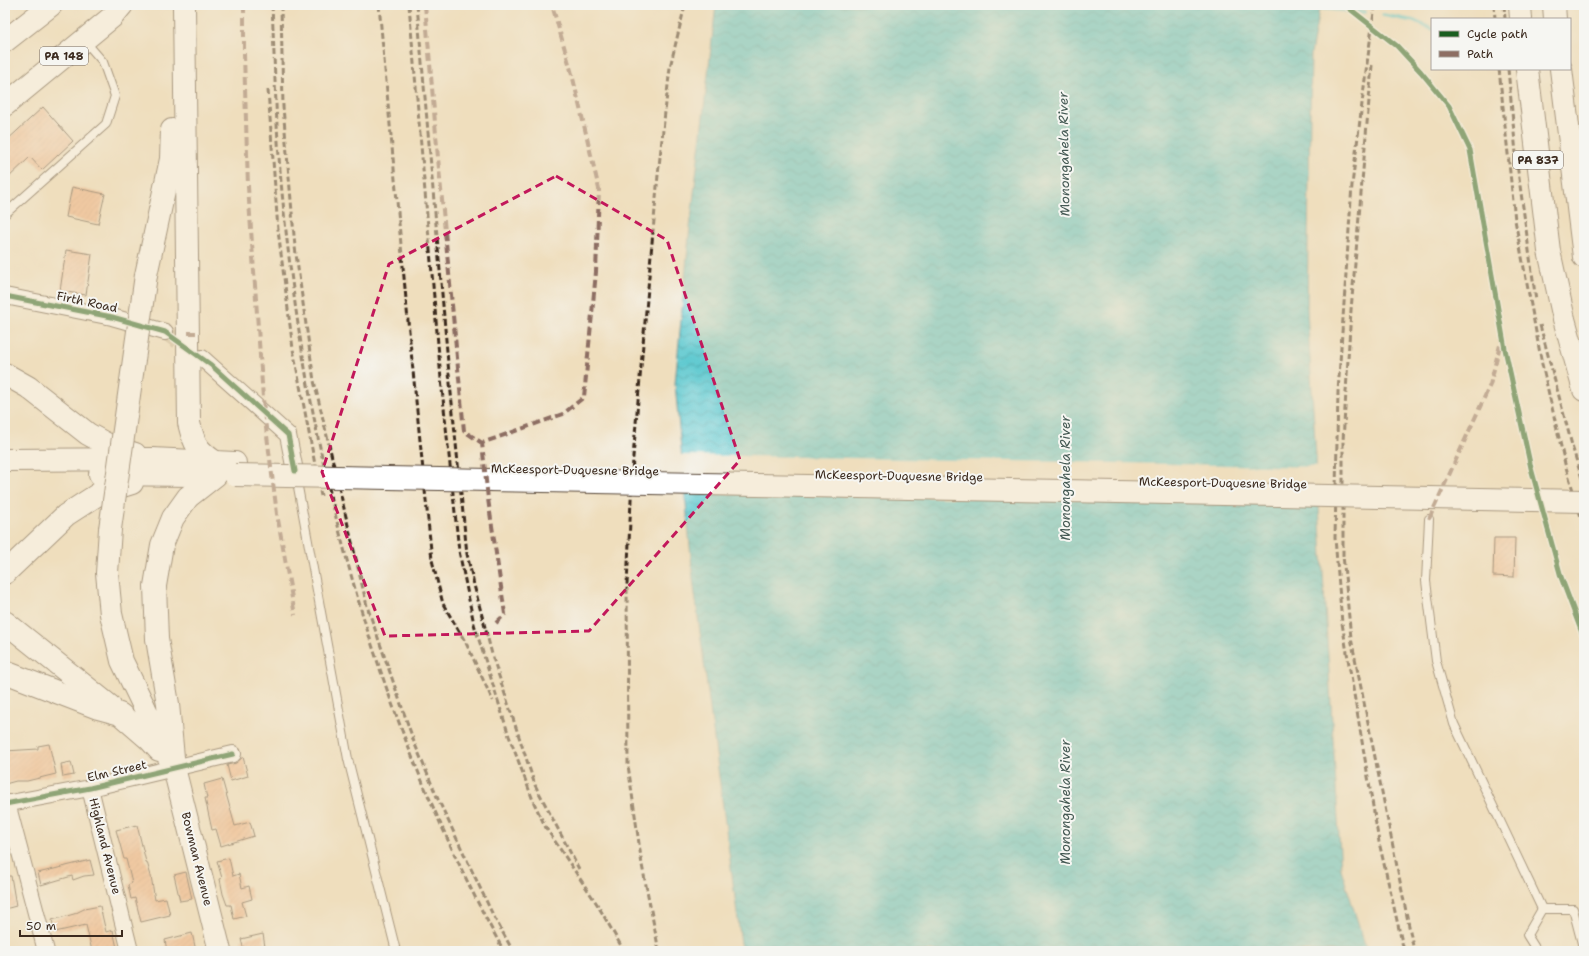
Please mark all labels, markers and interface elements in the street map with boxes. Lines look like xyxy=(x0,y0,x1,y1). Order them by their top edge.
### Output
legend xyxy=(1431,18,1571,70)
text: Cycle path xyxy=(1467,26,1528,42)
text: Path xyxy=(1467,46,1493,62)
road number: PA 148 xyxy=(40,47,88,65)
water label: Monongahela River xyxy=(1054,91,1074,217)
road number: PA 837 xyxy=(1513,151,1563,169)
street label: Firth Road xyxy=(55,288,119,316)
water label: Monongahela River xyxy=(1057,415,1074,540)
street label: McKeesport-Duquesne Bridge xyxy=(491,461,659,479)
street label: McKeesport-Duquesne Bridge xyxy=(815,467,983,485)
street label: McKeesport-Duquesne Bridge xyxy=(1139,474,1307,492)
water label: Monongahela River xyxy=(1057,739,1074,864)
street label: Elm Street xyxy=(86,756,148,786)
street label: Highland Avenue xyxy=(85,796,125,896)
street label: Bowman Avenue xyxy=(178,810,216,908)
scale bar xyxy=(20,912,122,938)
text: 50 m xyxy=(26,918,56,934)

